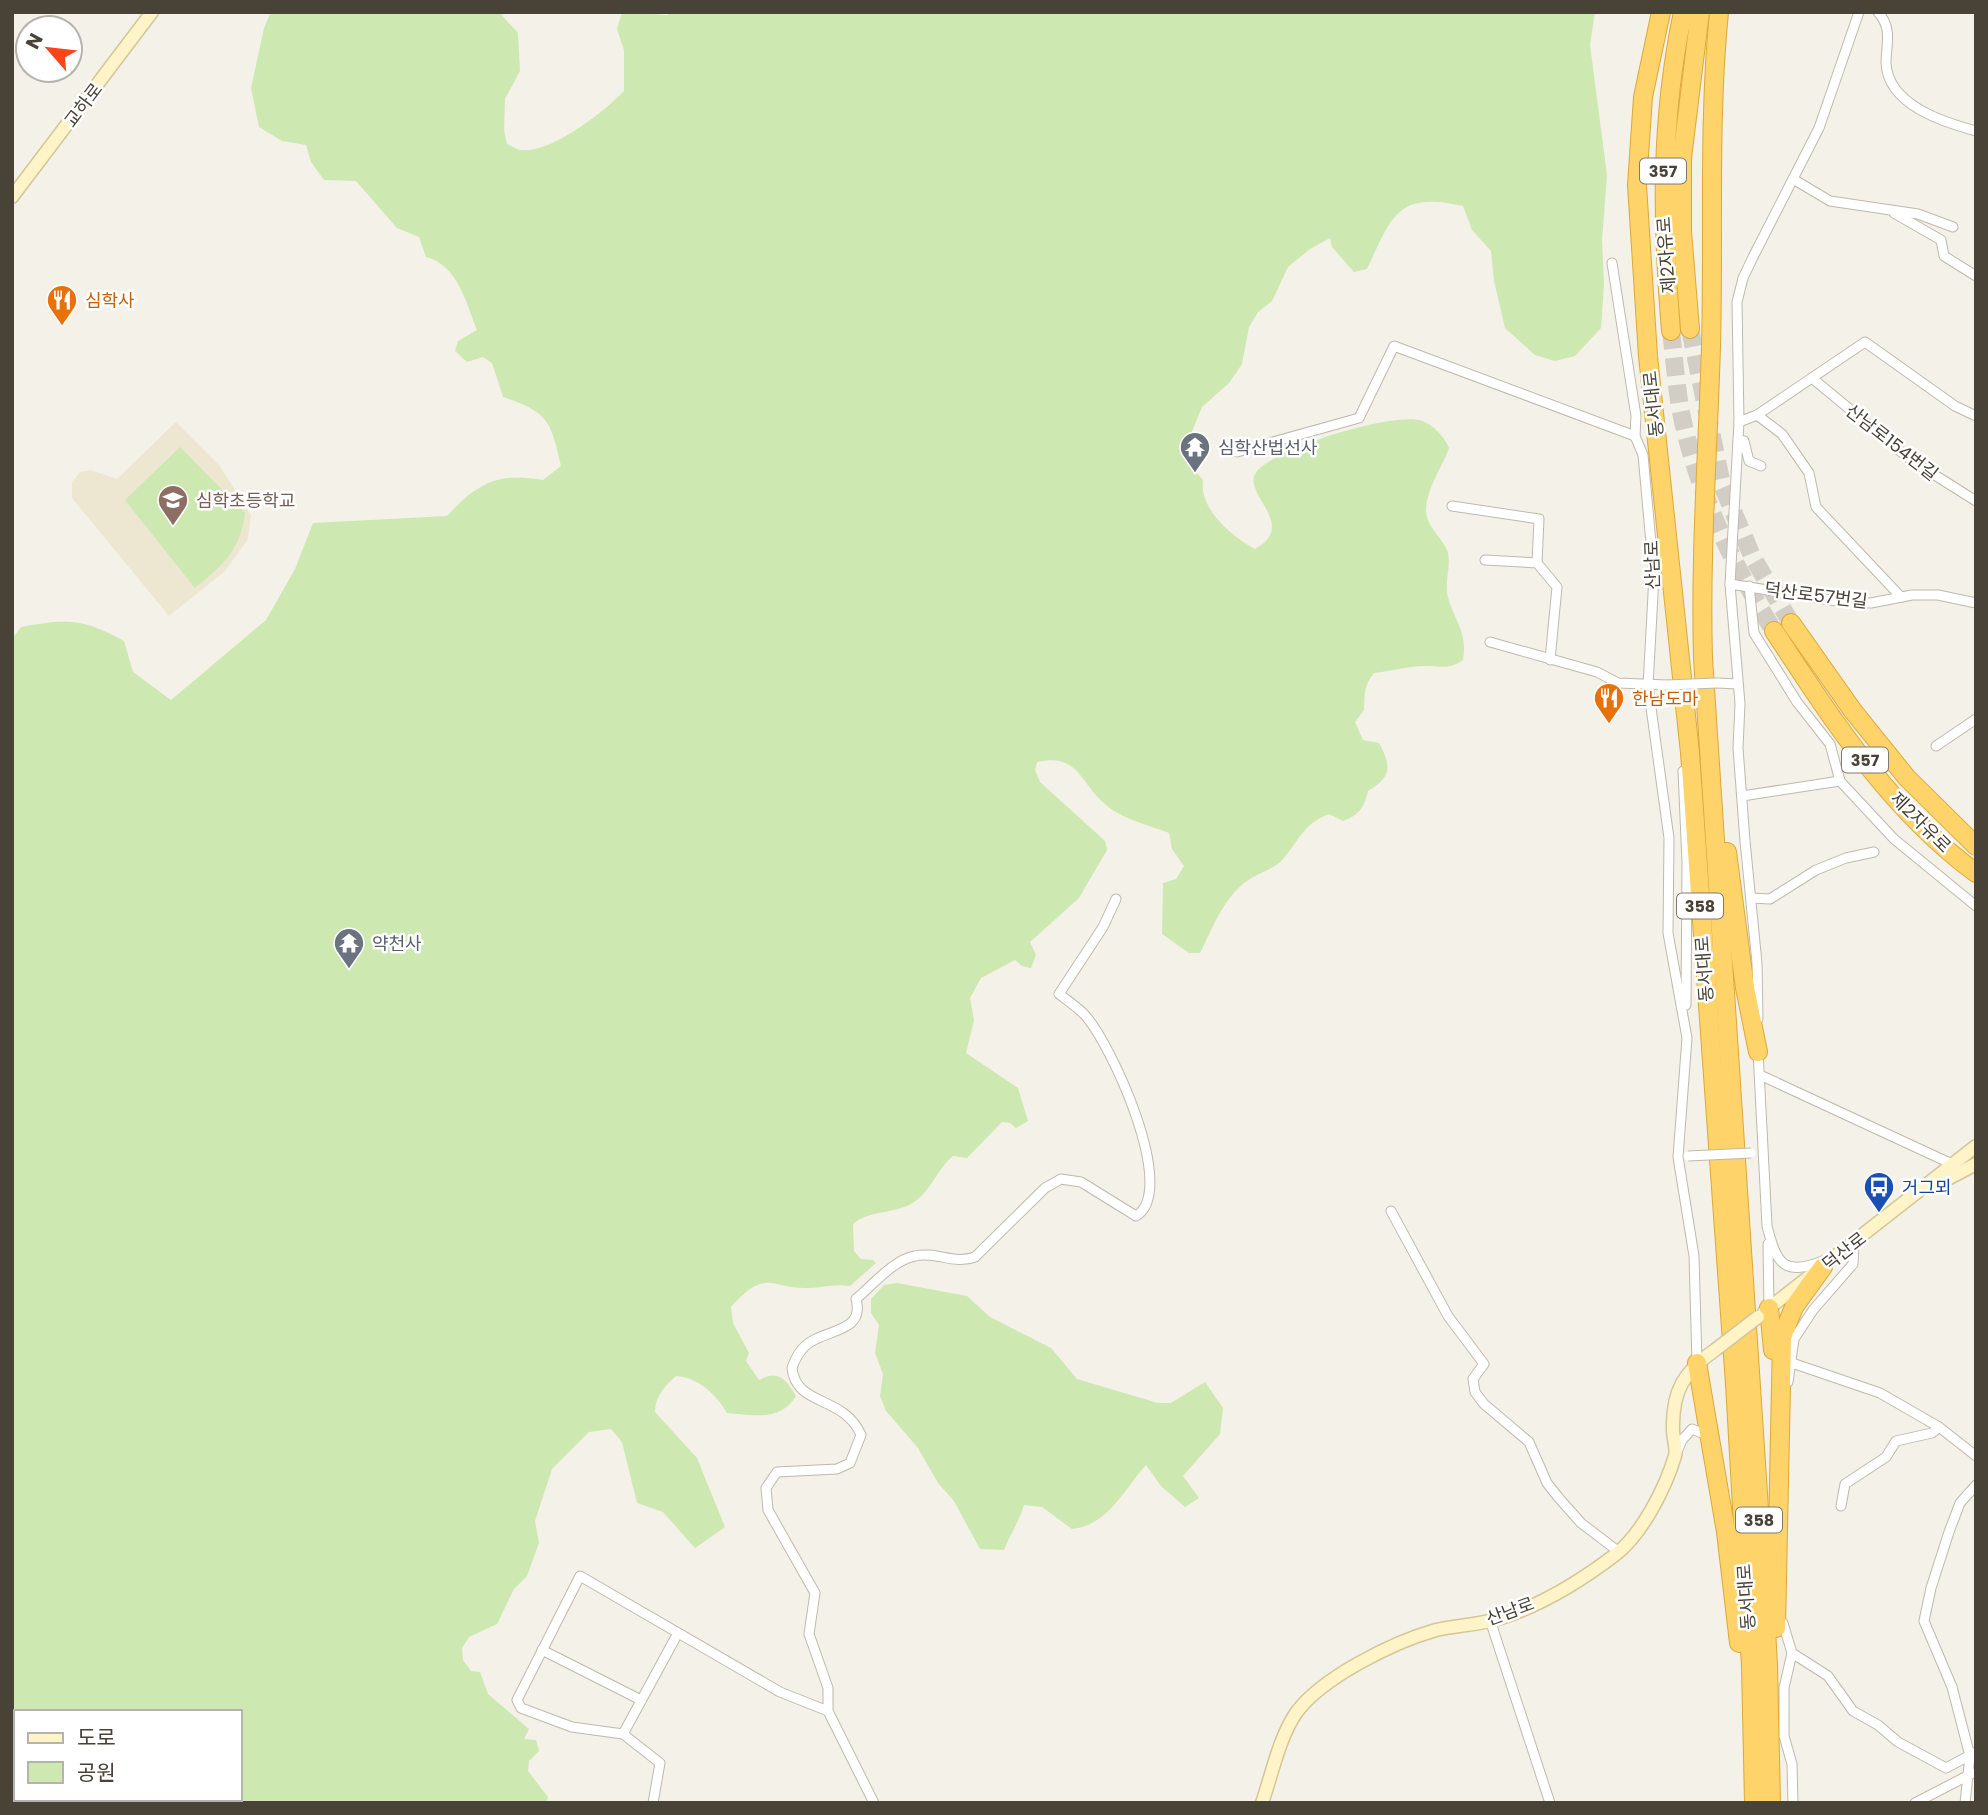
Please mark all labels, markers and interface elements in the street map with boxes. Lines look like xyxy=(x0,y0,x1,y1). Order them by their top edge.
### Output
north arrow xyxy=(14,14,84,84)
text: N xyxy=(19,29,50,54)
street label: 교하로 xyxy=(58,78,108,132)
road number: 357 xyxy=(1640,158,1686,183)
street label: 제2자유로 xyxy=(1651,216,1681,294)
restaurant icon: 심학사 xyxy=(45,283,79,327)
place label: 심학사 xyxy=(85,288,135,313)
street label: 동서대로 xyxy=(1637,370,1669,438)
street label: 산남로154번길 xyxy=(1840,398,1944,486)
temple icon: 심학산법선사 xyxy=(1178,430,1212,474)
place label: 심학산법선사 xyxy=(1218,435,1318,460)
school or university icon: 심학초등학교 xyxy=(156,483,190,527)
place label: 심학초등학교 xyxy=(196,488,295,513)
street label: 산남로 xyxy=(1639,540,1665,590)
street label: 덕산로57번길 xyxy=(1763,576,1869,614)
restaurant icon: 한남도마 xyxy=(1592,681,1626,725)
place label: 한남도마 xyxy=(1632,686,1699,711)
road number: 357 xyxy=(1842,748,1888,772)
street label: 제2자유로 xyxy=(1885,786,1957,858)
road number: 358 xyxy=(1677,893,1723,918)
temple icon: 약천사 xyxy=(332,926,366,970)
place label: 약천사 xyxy=(372,931,422,956)
street label: 동서대로 xyxy=(1689,935,1719,1003)
bus stop icon: 거그뫼 xyxy=(1862,1170,1896,1214)
place label: 거그뫼 xyxy=(1902,1175,1952,1200)
street label: 덕산로 xyxy=(1817,1226,1871,1276)
road number: 358 xyxy=(1736,1508,1782,1532)
street label: 동서대로 xyxy=(1731,1563,1761,1631)
street label: 산남로 xyxy=(1482,1591,1538,1631)
legend xyxy=(14,1710,242,1801)
text: 도로 xyxy=(77,1723,116,1752)
text: 공원 xyxy=(77,1758,116,1787)

